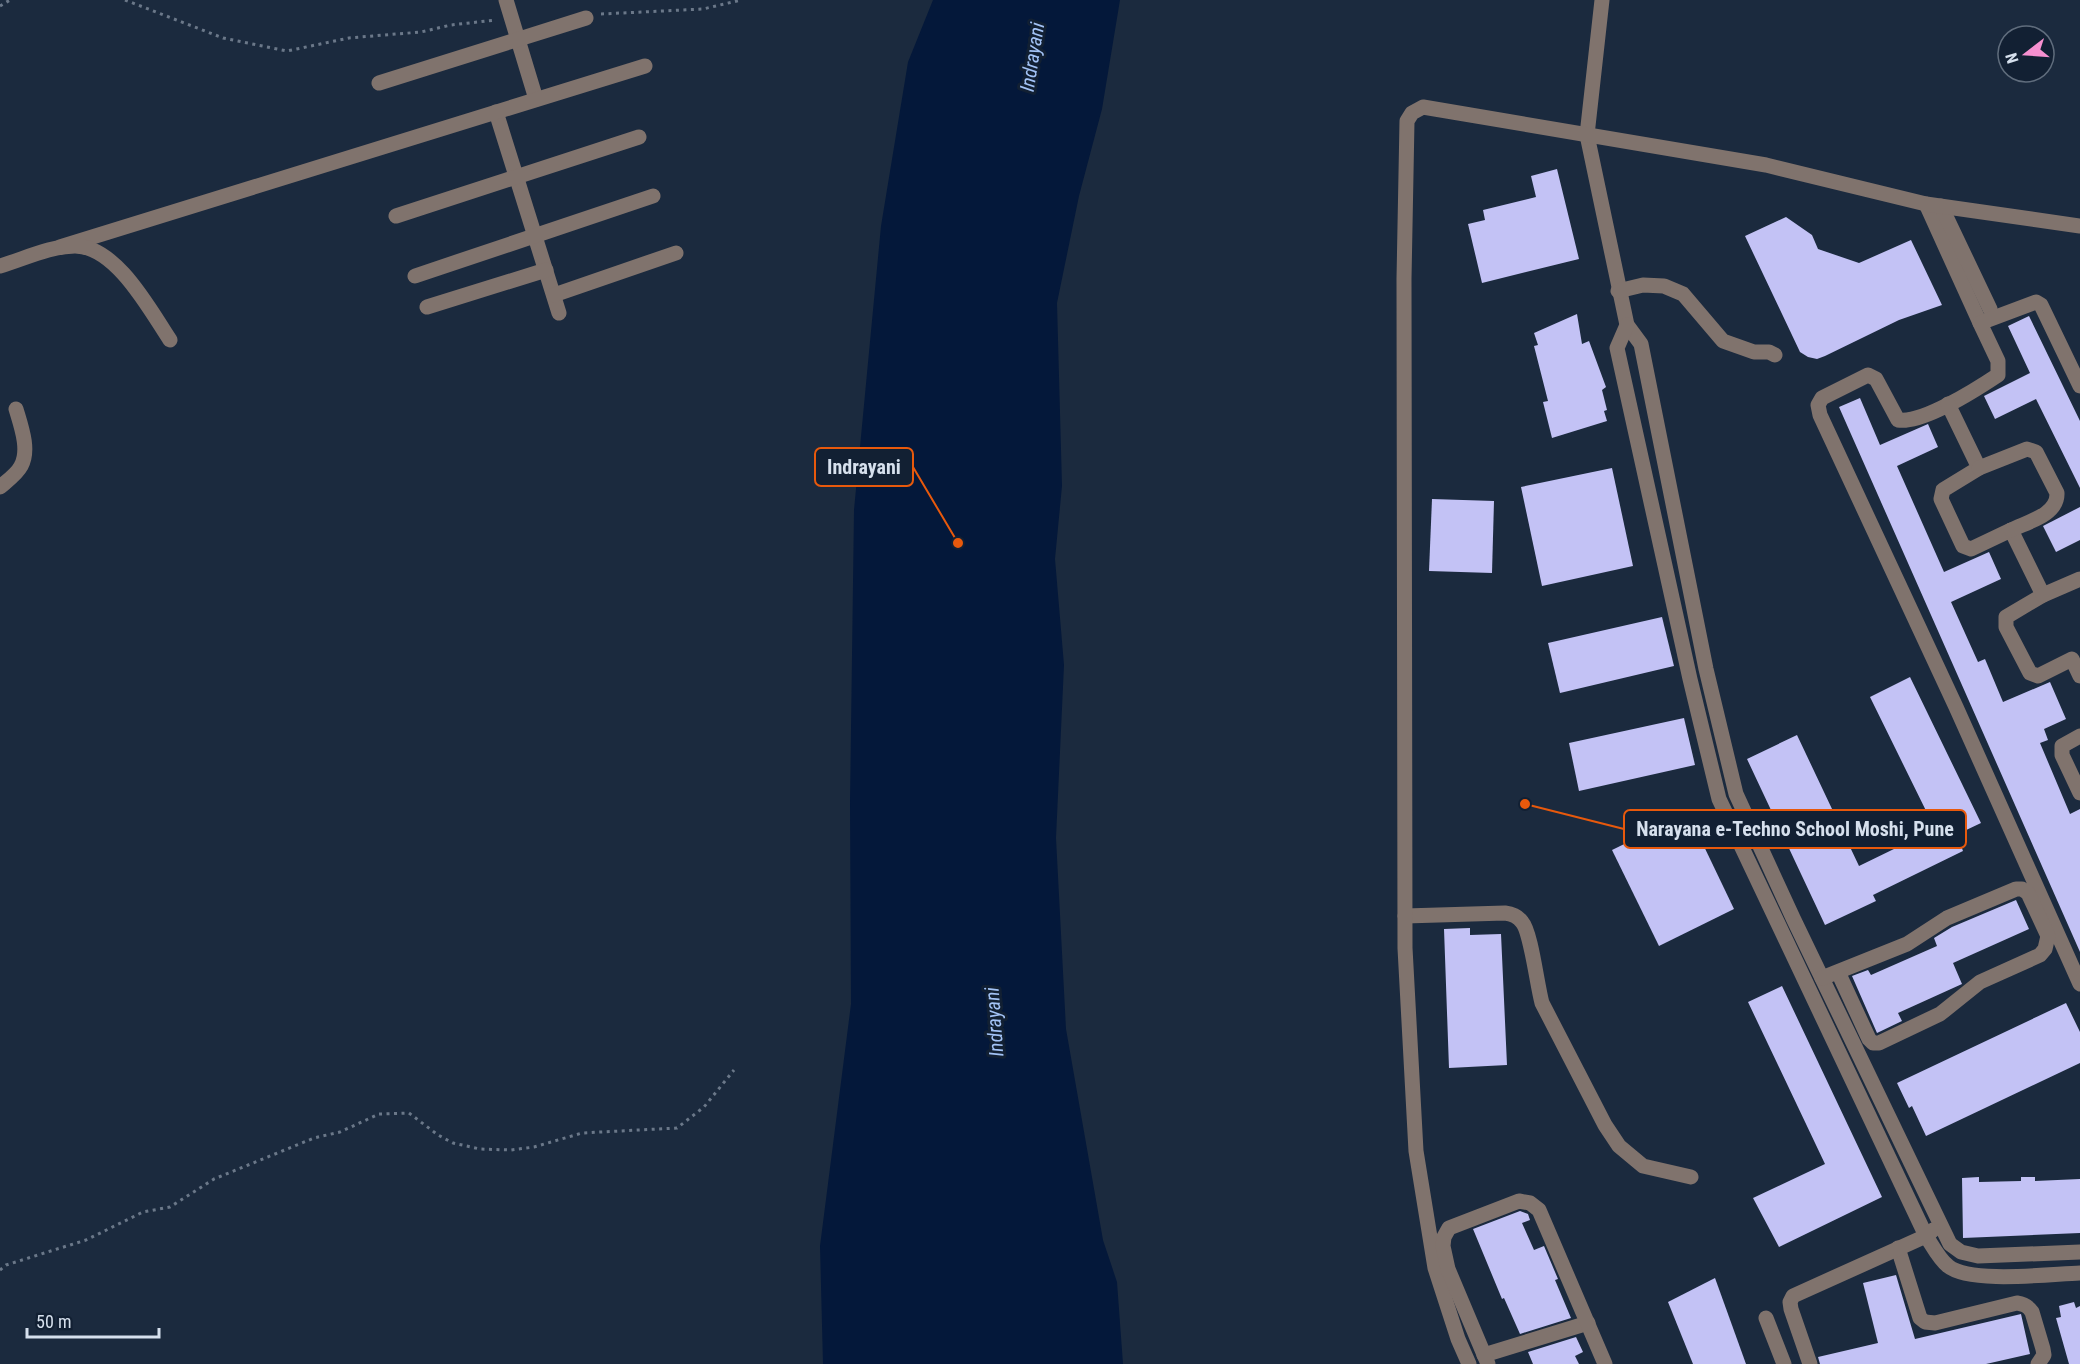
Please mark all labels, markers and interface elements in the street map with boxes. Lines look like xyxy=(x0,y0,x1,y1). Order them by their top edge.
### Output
water label: Indrayani xyxy=(1015,20,1049,93)
north arrow xyxy=(1996,24,2056,84)
text: N xyxy=(2002,51,2023,66)
callout: Indrayani xyxy=(815,448,913,486)
text: Indrayani xyxy=(827,455,901,479)
callout: Narayana e-Techno School Moshi, Pune xyxy=(1624,810,1966,848)
text: Narayana e-Techno School Moshi, Pune xyxy=(1636,817,1954,841)
water label: Indrayani xyxy=(980,986,1008,1058)
scale bar xyxy=(27,1301,159,1339)
text: 50 m xyxy=(36,1311,71,1332)

